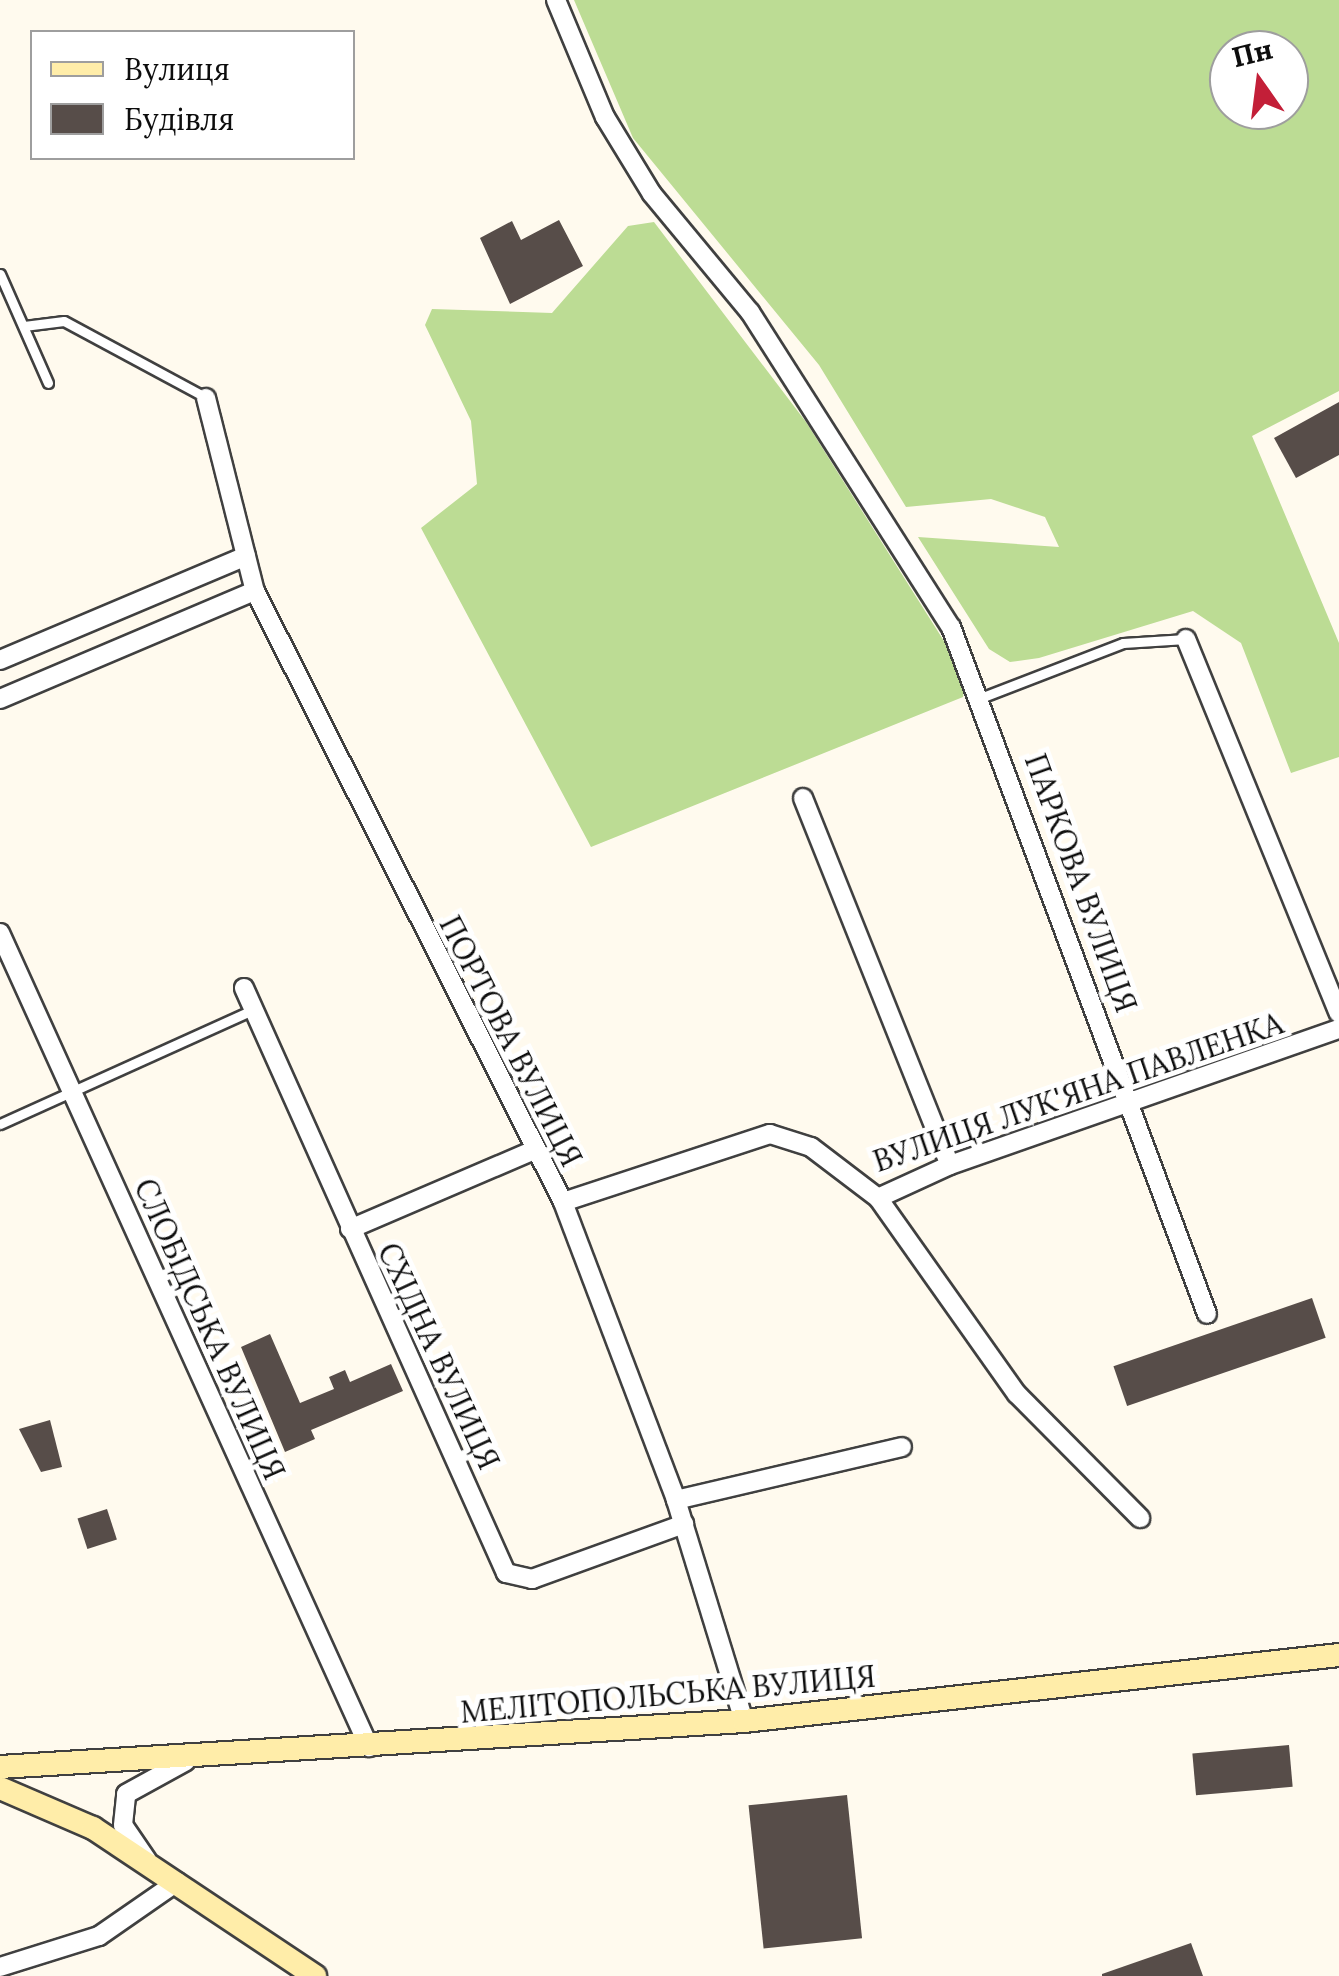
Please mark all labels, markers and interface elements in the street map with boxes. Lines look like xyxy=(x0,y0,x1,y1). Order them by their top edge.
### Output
legend xyxy=(30,30,355,160)
north arrow xyxy=(1209,30,1309,130)
text: Пн xyxy=(1228,30,1276,75)
text: Вулиця xyxy=(124,50,230,88)
text: Будівля xyxy=(124,100,234,138)
street label: ПАРКОВА ВУЛИЦЯ xyxy=(1017,749,1145,1017)
street label: ПОРТОВА ВУЛИЦЯ xyxy=(432,910,590,1172)
street label: ВУЛИЦЯ ЛУК'ЯНА ПАВЛЕНКА xyxy=(868,1005,1288,1179)
street label: СЛОБІДСЬКА ВУЛИЦЯ xyxy=(127,1173,293,1485)
street label: СХІДНА ВУЛИЦЯ xyxy=(371,1237,507,1475)
street label: МЕЛІТОПОЛЬСЬКА ВУЛИЦЯ xyxy=(459,1658,877,1730)

